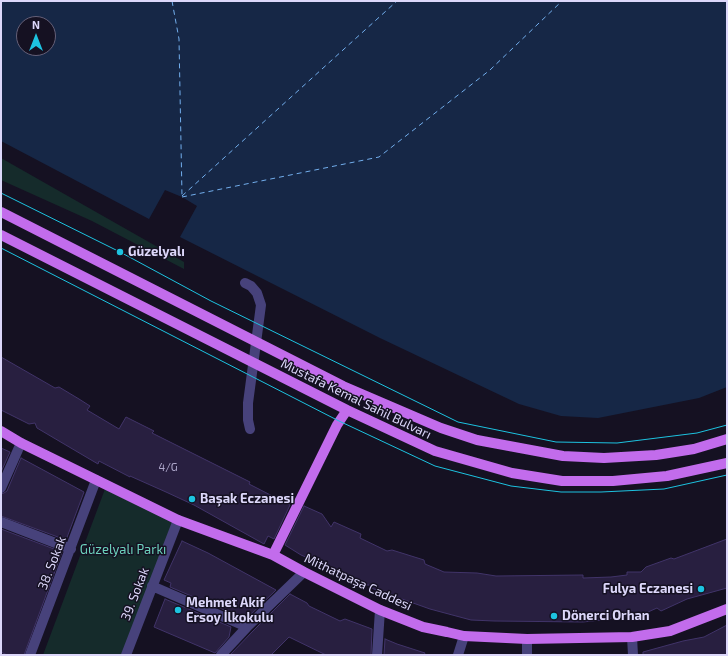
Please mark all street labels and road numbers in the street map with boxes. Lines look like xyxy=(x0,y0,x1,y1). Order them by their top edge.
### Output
street label: Mustafa Kemal Sahil Bulvarı xyxy=(278,356,434,442)
street label: 38. Sokak xyxy=(35,534,69,592)
street label: Mithatpaşa Caddesi xyxy=(302,550,414,614)
street label: 39. Sokak xyxy=(118,565,152,623)

